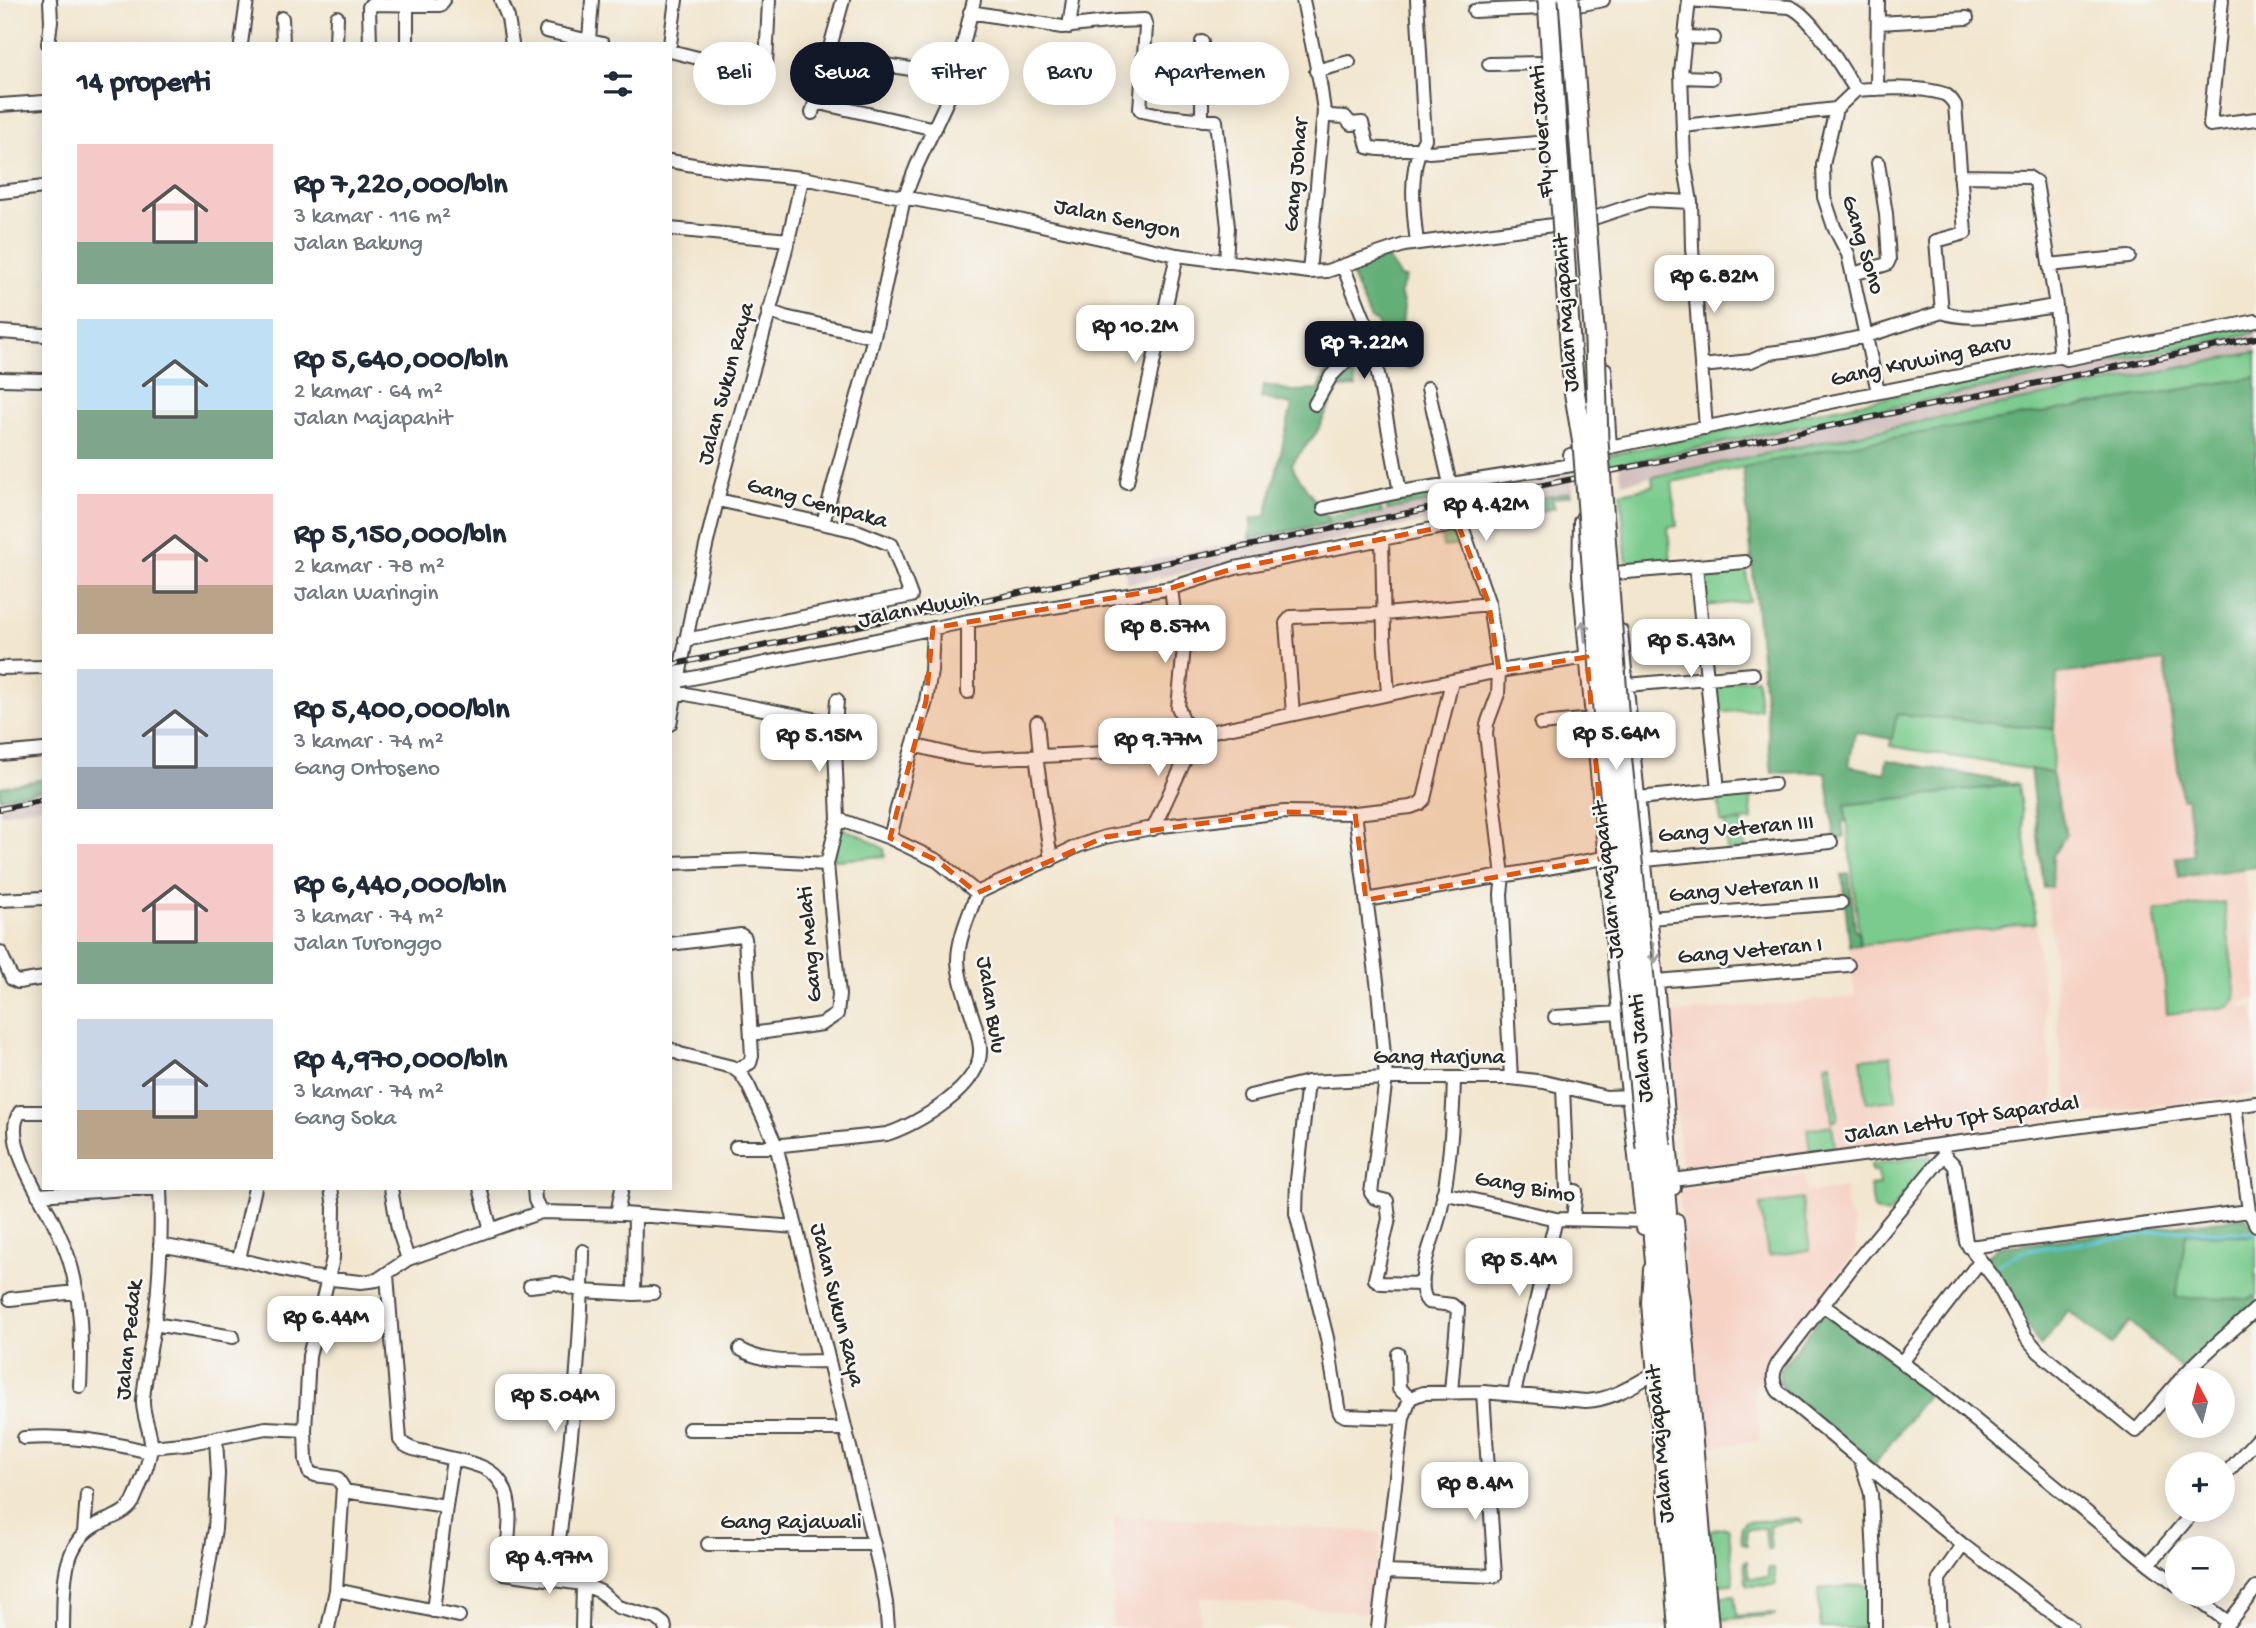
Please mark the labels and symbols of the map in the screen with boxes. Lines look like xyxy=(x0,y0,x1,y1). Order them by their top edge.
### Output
street label: Fly Over Janti xyxy=(1525,64,1561,199)
street label: Gang Johar xyxy=(1279,115,1316,233)
street label: Gang Sono xyxy=(1834,192,1890,298)
street label: Jalan Sengon xyxy=(1051,193,1183,247)
street label: Jalan Majapahit xyxy=(1548,232,1586,393)
pin: Rp 6.82M xyxy=(1642,256,1786,315)
street label: Jalan Sukun Raya xyxy=(692,299,762,468)
pin: Rp 10.2M xyxy=(1063,306,1207,365)
pin: Rp 7.22M xyxy=(1292,322,1436,381)
street label: Gang Kruwing Baru xyxy=(1828,330,2014,394)
street label: Gang Cempaka xyxy=(744,472,891,536)
pin: Rp 4.42M xyxy=(1414,484,1558,543)
street label: Jalan Kluwih xyxy=(856,585,982,635)
pin: Rp 8.57M xyxy=(1093,606,1237,665)
pin: Rp 5.43M xyxy=(1619,620,1763,679)
one-way arrow xyxy=(1577,621,1590,643)
pin: Rp 5.64M xyxy=(1544,712,1688,772)
pin: Rp 5.15M xyxy=(747,714,891,774)
pin: Rp 9.77M xyxy=(1086,718,1230,778)
street label: Jalan Majapahit xyxy=(1587,798,1631,960)
street label: Gang Veteran III xyxy=(1657,810,1815,850)
street label: Gang Veteran II xyxy=(1668,870,1820,910)
street label: Gang Melati xyxy=(792,885,830,1003)
street label: Gang Veteran I xyxy=(1676,932,1824,972)
one-way arrow xyxy=(1647,941,1660,964)
street label: Jalan Bulu xyxy=(969,955,1011,1055)
street label: Jalan Janti xyxy=(1624,992,1660,1104)
street label: Gang Harjuna xyxy=(1373,1045,1506,1072)
street label: Jalan Lettu Tpt Sapardal xyxy=(1843,1090,2081,1150)
street label: Gang Bimo xyxy=(1473,1166,1578,1210)
street label: Jalan Sukun Raya xyxy=(803,1221,870,1390)
pin: Rp 5.4M xyxy=(1454,1238,1584,1298)
street label: Jalan Pedak xyxy=(110,1276,150,1401)
pin: Rp 6.44M xyxy=(254,1296,398,1356)
street label: Jalan Majapahit xyxy=(1641,1362,1681,1524)
north arrow xyxy=(2165,1368,2235,1438)
pin: Rp 5.04M xyxy=(483,1374,627,1434)
pin: Rp 8.4M xyxy=(1410,1462,1540,1522)
street label: Gang Rajawali xyxy=(720,1510,862,1537)
pin: Rp 4.97M xyxy=(477,1536,621,1596)

